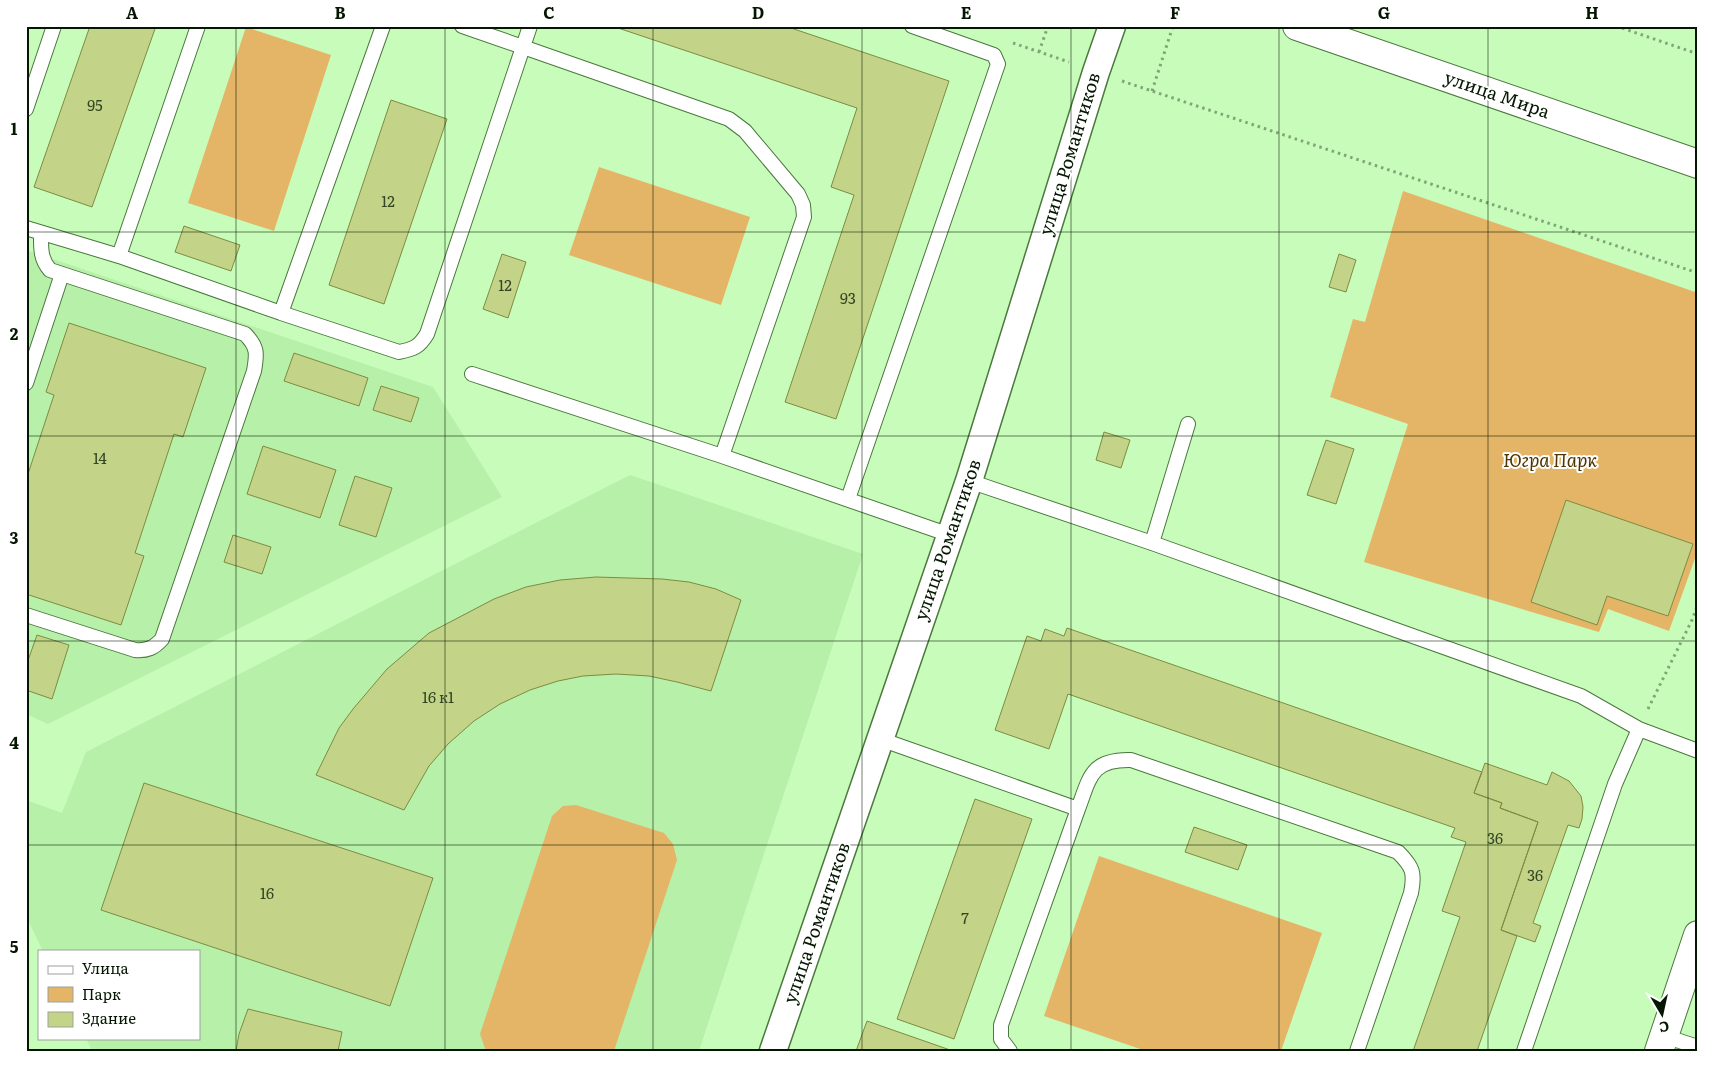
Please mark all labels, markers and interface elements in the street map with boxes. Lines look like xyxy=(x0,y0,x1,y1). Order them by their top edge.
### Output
text: A xyxy=(126,0,138,24)
text: B xyxy=(334,0,346,24)
text: C xyxy=(543,0,555,24)
text: D xyxy=(752,0,764,24)
text: E xyxy=(961,0,972,24)
text: F xyxy=(1170,0,1180,24)
text: G xyxy=(1378,0,1390,24)
text: H xyxy=(1585,0,1599,24)
street label: улица Мира xyxy=(1441,63,1554,124)
street label: улица Романтиков xyxy=(1031,69,1106,239)
house number: 95 xyxy=(87,93,103,116)
text: 1 xyxy=(11,116,18,140)
house number: 12 xyxy=(381,189,395,212)
house number: 12 xyxy=(498,273,512,296)
house number: 93 xyxy=(840,286,856,309)
text: 2 xyxy=(10,321,19,345)
house number: 14 xyxy=(93,446,107,469)
park label: Югра Парк xyxy=(1503,446,1597,473)
street label: улица Романтиков xyxy=(906,455,987,624)
text: 3 xyxy=(10,525,19,549)
house number: 16 к1 xyxy=(422,685,454,708)
text: 4 xyxy=(9,730,19,754)
house number: 36 xyxy=(1487,826,1503,849)
street label: улица Романтиков xyxy=(775,838,856,1007)
house number: 36 xyxy=(1527,863,1543,886)
house number: 16 xyxy=(260,881,274,904)
house number: 7 xyxy=(961,906,969,929)
text: 5 xyxy=(10,934,19,958)
legend xyxy=(38,950,200,1040)
text: Улица xyxy=(82,956,130,979)
text: Парк xyxy=(82,982,121,1005)
north arrow xyxy=(1636,990,1686,1040)
text: Здание xyxy=(82,1006,136,1029)
text: С xyxy=(1658,1017,1671,1038)

